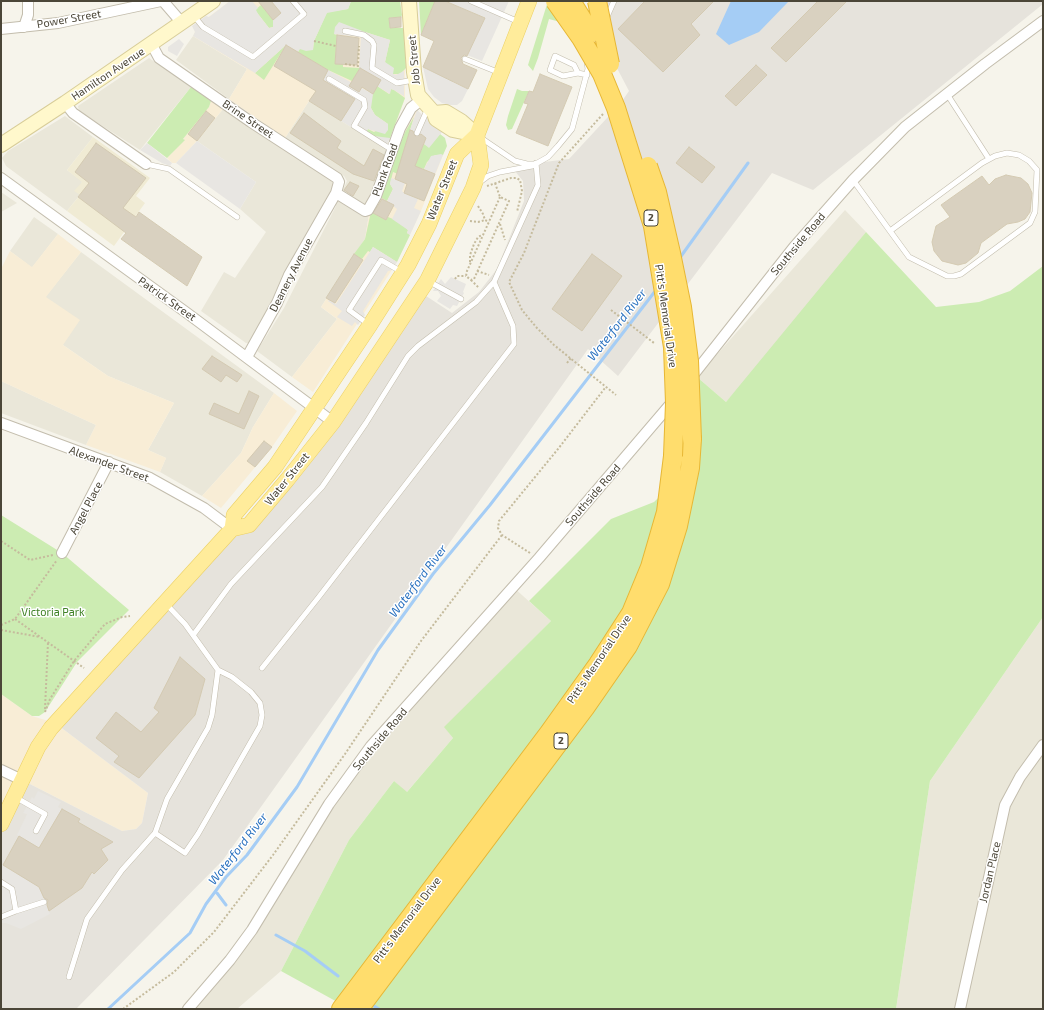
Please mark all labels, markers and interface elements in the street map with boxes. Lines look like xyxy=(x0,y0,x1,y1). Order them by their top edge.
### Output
street label: Power Street xyxy=(36,7,102,31)
street label: Job Street xyxy=(405,35,423,85)
street label: Hamilton Avenue xyxy=(69,45,147,103)
street label: Brine Street xyxy=(220,97,276,141)
street label: Plank Road xyxy=(369,142,401,198)
street label: Water Street xyxy=(424,158,460,222)
road number: 2 xyxy=(644,210,658,226)
street label: Southside Road xyxy=(768,210,828,278)
street label: Deanery Avenue xyxy=(267,236,315,314)
street label: Pitt's Memorial Drive xyxy=(652,263,680,369)
street label: Patrick Street xyxy=(135,274,199,324)
water label: Waterford River xyxy=(584,286,650,364)
street label: Alexander Street xyxy=(67,443,151,485)
street label: Water Street xyxy=(262,450,312,508)
street label: Southside Road xyxy=(563,461,623,529)
street label: Angel Place xyxy=(67,479,105,537)
water label: Waterford River xyxy=(386,542,450,620)
park label: Victoria Park xyxy=(21,605,85,619)
street label: Pitt's Memorial Drive xyxy=(564,612,634,706)
street label: Southside Road xyxy=(350,705,410,773)
road number: 2 xyxy=(554,733,568,749)
water label: Waterford River xyxy=(205,810,271,888)
street label: Jordan Place xyxy=(977,840,1003,904)
street label: Pitt's Memorial Drive xyxy=(370,874,444,966)

